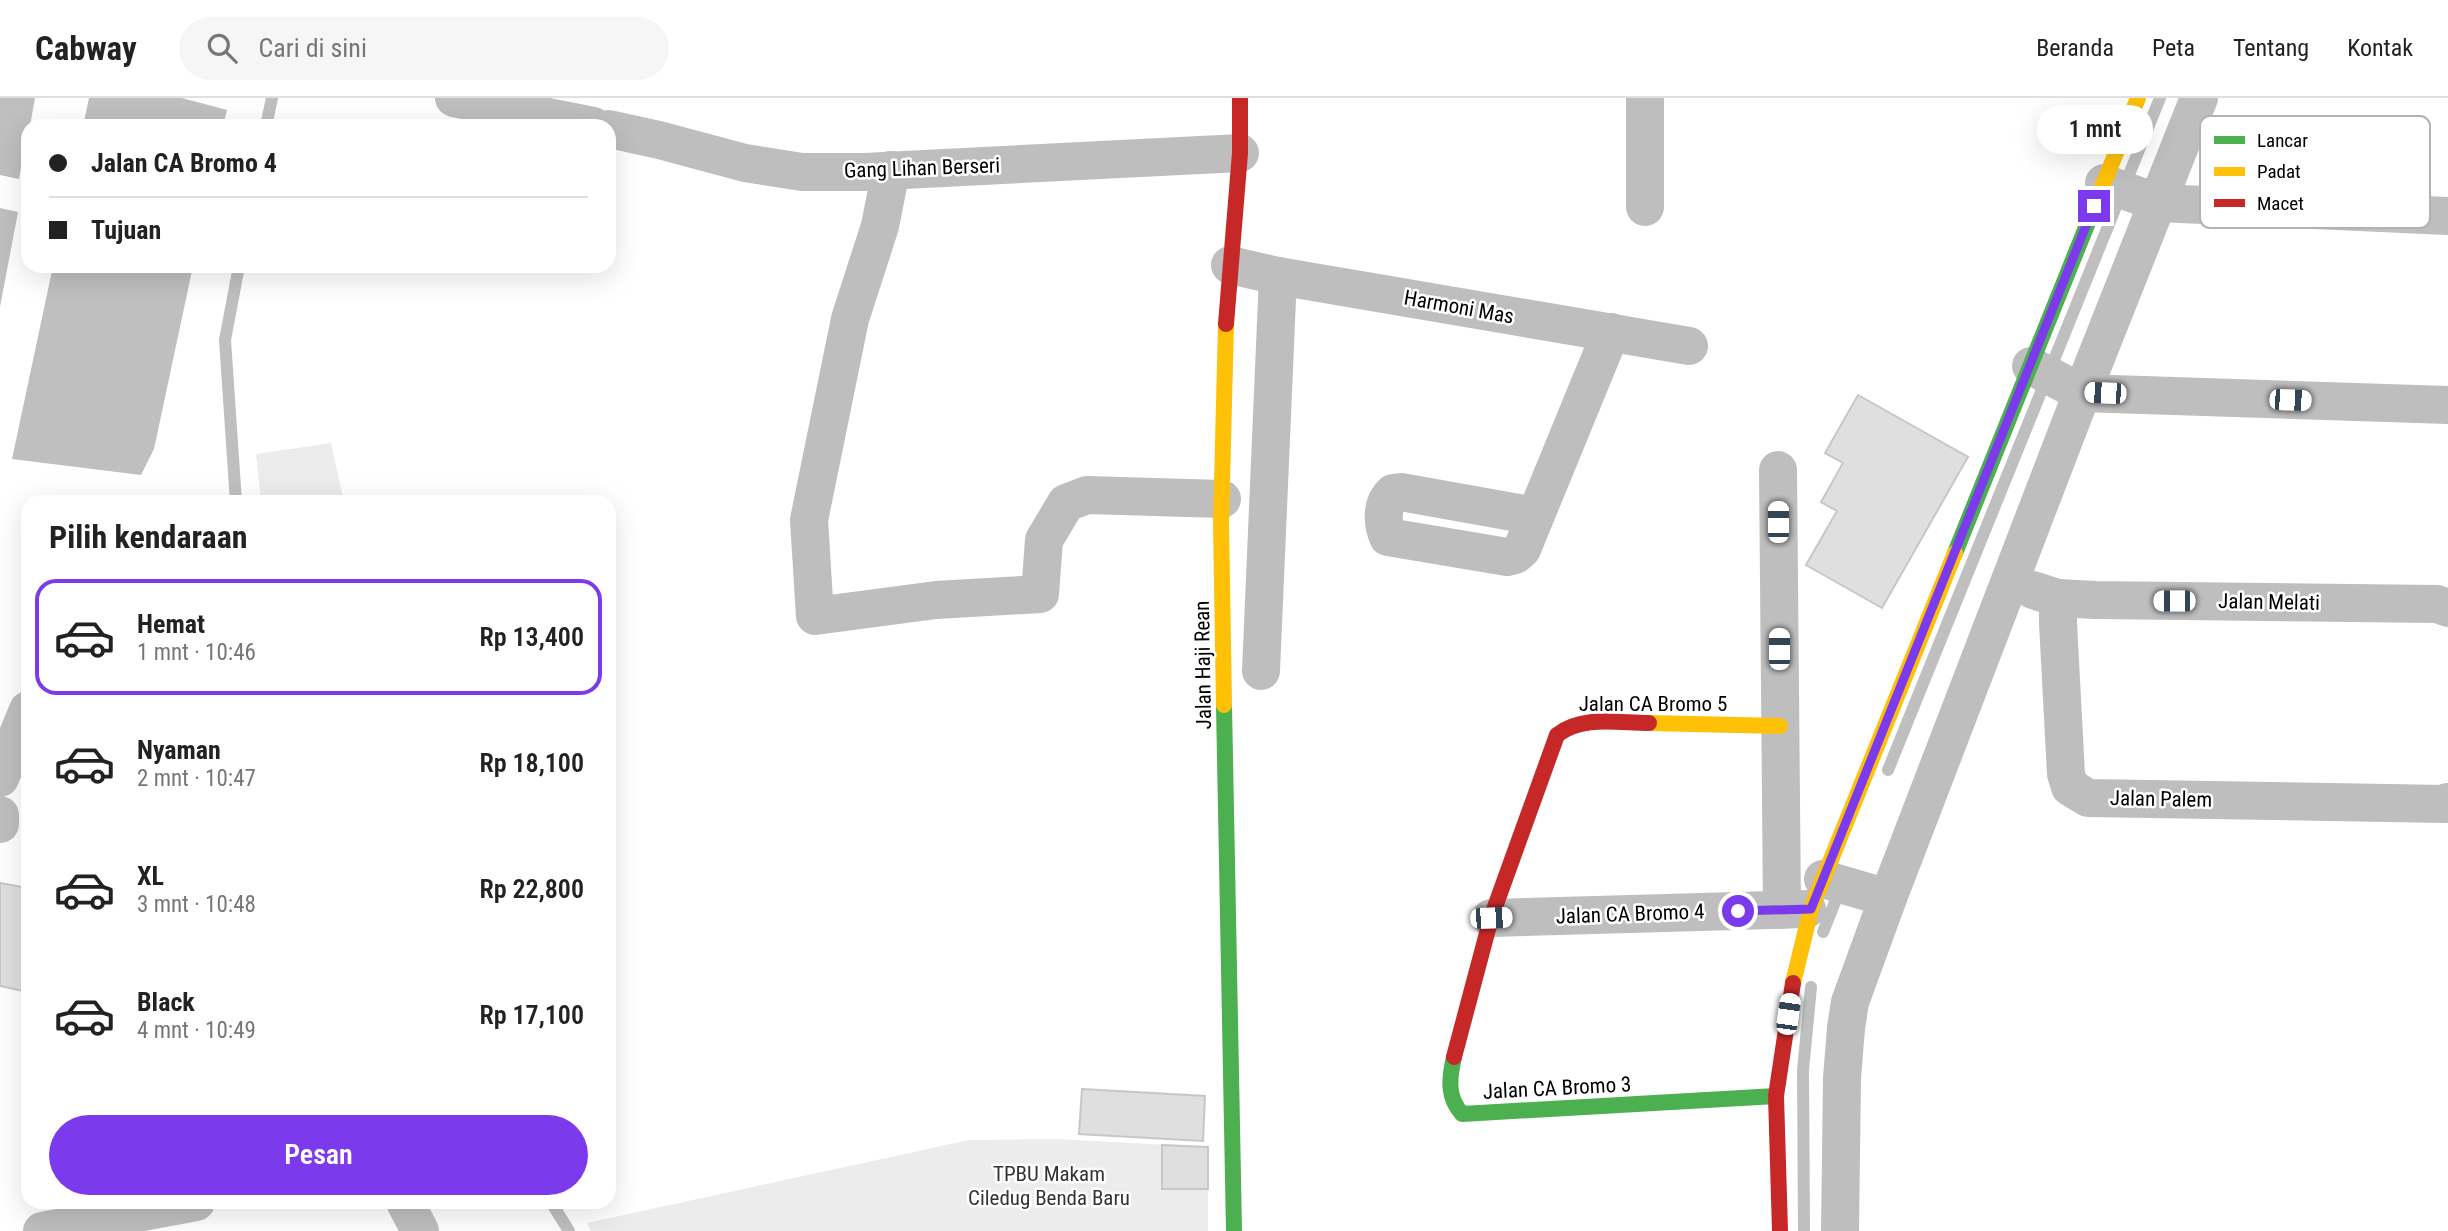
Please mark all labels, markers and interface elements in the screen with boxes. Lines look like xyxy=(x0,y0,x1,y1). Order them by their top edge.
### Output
search box xyxy=(179,17,669,80)
text: Cabway xyxy=(35,29,137,68)
icon: search xyxy=(203,29,241,67)
text: Cari di sini xyxy=(259,33,367,63)
text: Beranda xyxy=(2036,34,2114,62)
text: Peta xyxy=(2152,34,2195,62)
text: Tentang xyxy=(2233,34,2309,62)
text: Kontak xyxy=(2347,34,2413,62)
callout: 1 mnt xyxy=(2036,105,2152,154)
text: 1 mnt xyxy=(2069,116,2121,143)
legend xyxy=(2200,116,2430,228)
text: Lancar xyxy=(2257,129,2308,152)
text: Jalan CA Bromo 4 xyxy=(91,148,277,178)
street label: Gang Lihan Berseri xyxy=(844,153,1000,183)
text: Padat xyxy=(2257,160,2301,183)
route end xyxy=(2078,190,2110,222)
text: Macet xyxy=(2257,192,2304,215)
text: Tujuan xyxy=(91,215,161,245)
street label: Harmoni Mas xyxy=(1402,286,1516,328)
car xyxy=(2084,382,2127,404)
car xyxy=(2269,389,2312,411)
car xyxy=(1768,501,1789,543)
text: Pilih kendaraan xyxy=(49,518,248,556)
street label: Jalan Melati xyxy=(2218,589,2320,615)
car xyxy=(2154,591,2196,612)
street label: Jalan Haji Rean xyxy=(1190,600,1216,730)
icon: car xyxy=(53,606,116,669)
text: Hemat xyxy=(137,609,205,639)
text: Rp 13,400 xyxy=(479,622,584,652)
car xyxy=(1769,628,1790,670)
text: 1 mnt · 10:46 xyxy=(137,639,256,666)
street label: Jalan CA Bromo 5 xyxy=(1579,692,1727,716)
icon: car xyxy=(53,732,116,795)
text: Nyaman xyxy=(137,735,221,765)
text: Rp 18,100 xyxy=(479,748,584,778)
text: 2 mnt · 10:47 xyxy=(137,765,256,792)
street label: Jalan Palem xyxy=(2110,786,2212,812)
icon: car xyxy=(53,858,116,921)
text: XL xyxy=(137,861,164,891)
text: Rp 22,800 xyxy=(479,874,584,904)
text: 3 mnt · 10:48 xyxy=(137,891,256,918)
route start xyxy=(1722,895,1754,927)
street label: Jalan CA Bromo 4 xyxy=(1555,899,1705,929)
car xyxy=(1470,907,1513,929)
icon: car xyxy=(53,984,116,1047)
text: Black xyxy=(137,987,195,1017)
car xyxy=(1775,992,1802,1036)
text: Rp 17,100 xyxy=(479,1000,584,1030)
text: 4 mnt · 10:49 xyxy=(137,1017,256,1044)
street label: Jalan CA Bromo 3 xyxy=(1482,1072,1632,1104)
button: Pesan xyxy=(49,1115,588,1195)
park label: TPBU Makam Ciledug Benda Baru xyxy=(968,1162,1130,1210)

